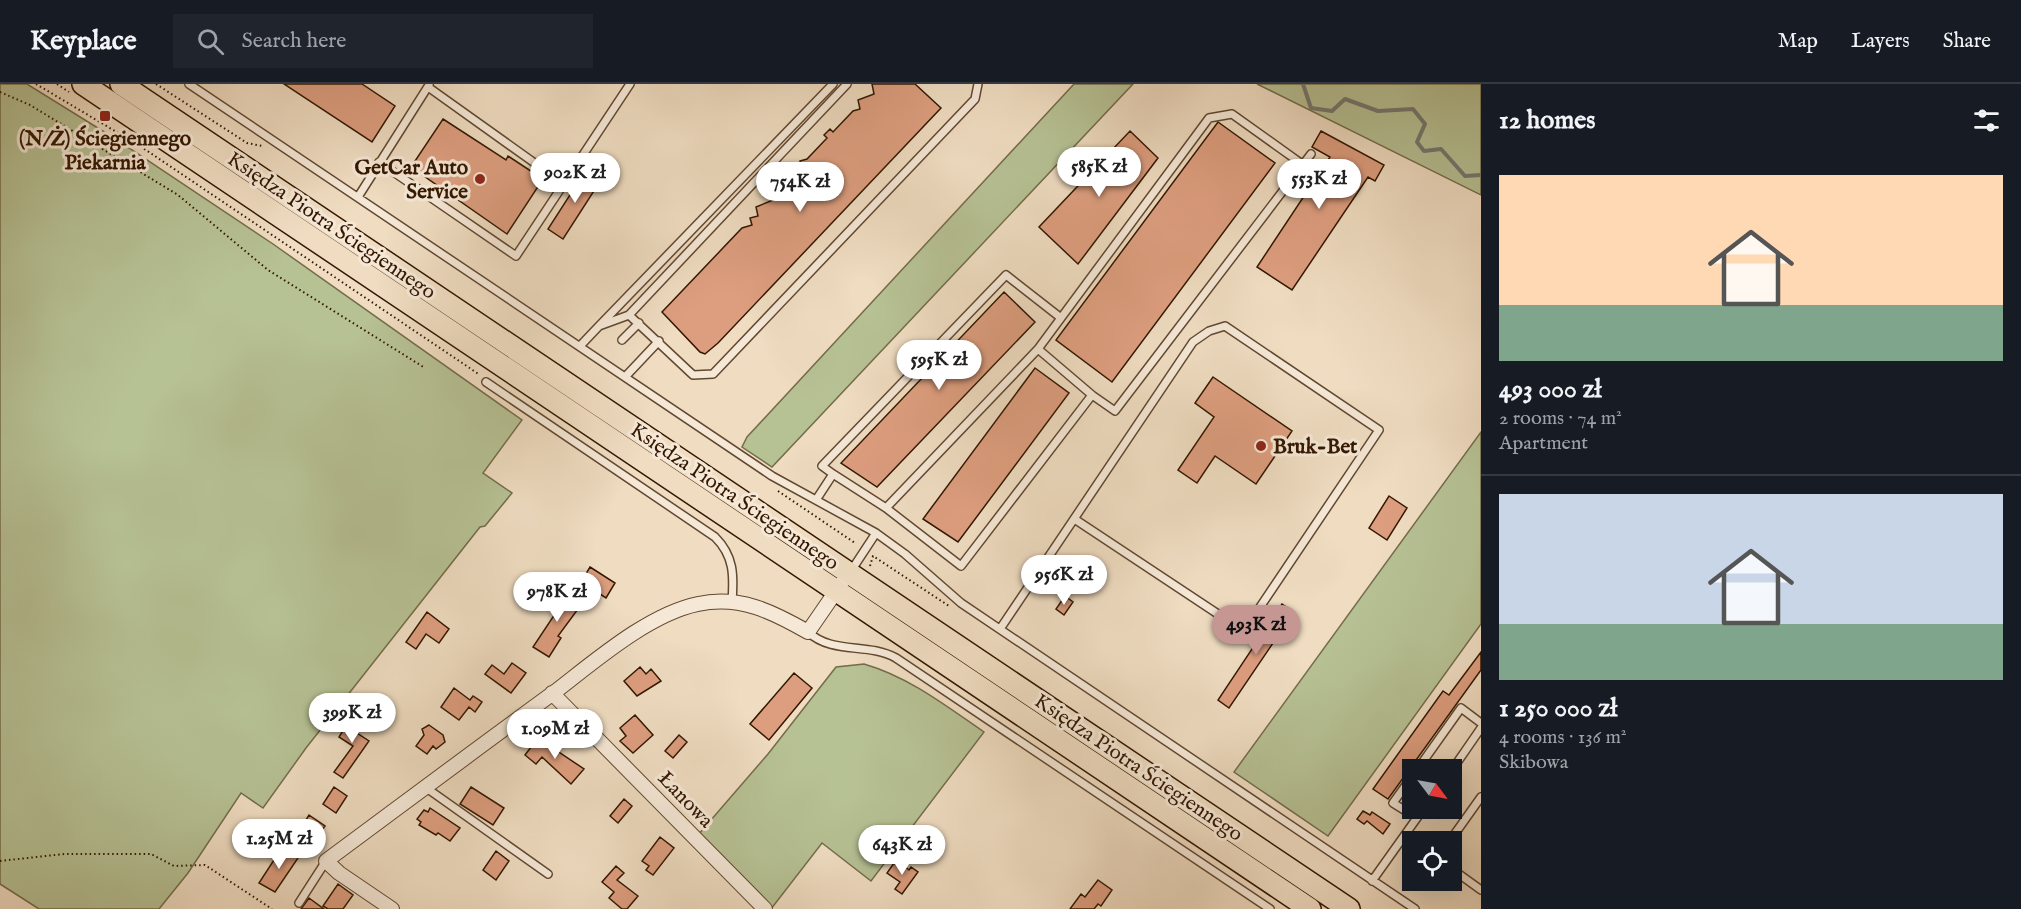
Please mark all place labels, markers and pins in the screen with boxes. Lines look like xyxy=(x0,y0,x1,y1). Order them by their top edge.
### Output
marker: (N/Ż) Ściegiennego Piekarnia xyxy=(98,109,112,123)
place label: (N/Ż) Ściegiennego Piekarnia xyxy=(19,125,192,177)
pin: 585K zł xyxy=(1044,147,1154,198)
pin: 902K zł xyxy=(520,153,630,204)
place label: GetCar Auto Service xyxy=(355,155,469,206)
pin: 553K zł xyxy=(1264,159,1374,210)
pin: 754K zł xyxy=(745,162,855,213)
marker: GetCar Auto Service xyxy=(473,172,487,186)
pin: 595K zł xyxy=(884,340,994,391)
place label: Bruk-Bet xyxy=(1273,434,1358,461)
marker: Bruk-Bet xyxy=(1254,439,1268,453)
pin: 956K zł xyxy=(1009,555,1119,606)
pin: 978K zł xyxy=(502,572,612,623)
pin: 493K zł xyxy=(1201,605,1311,656)
pin: 399K zł xyxy=(297,693,407,744)
pin: 1.09M zł xyxy=(493,709,617,760)
pin: 1.25M zł xyxy=(217,819,341,870)
pin: 643K zł xyxy=(847,825,957,876)

